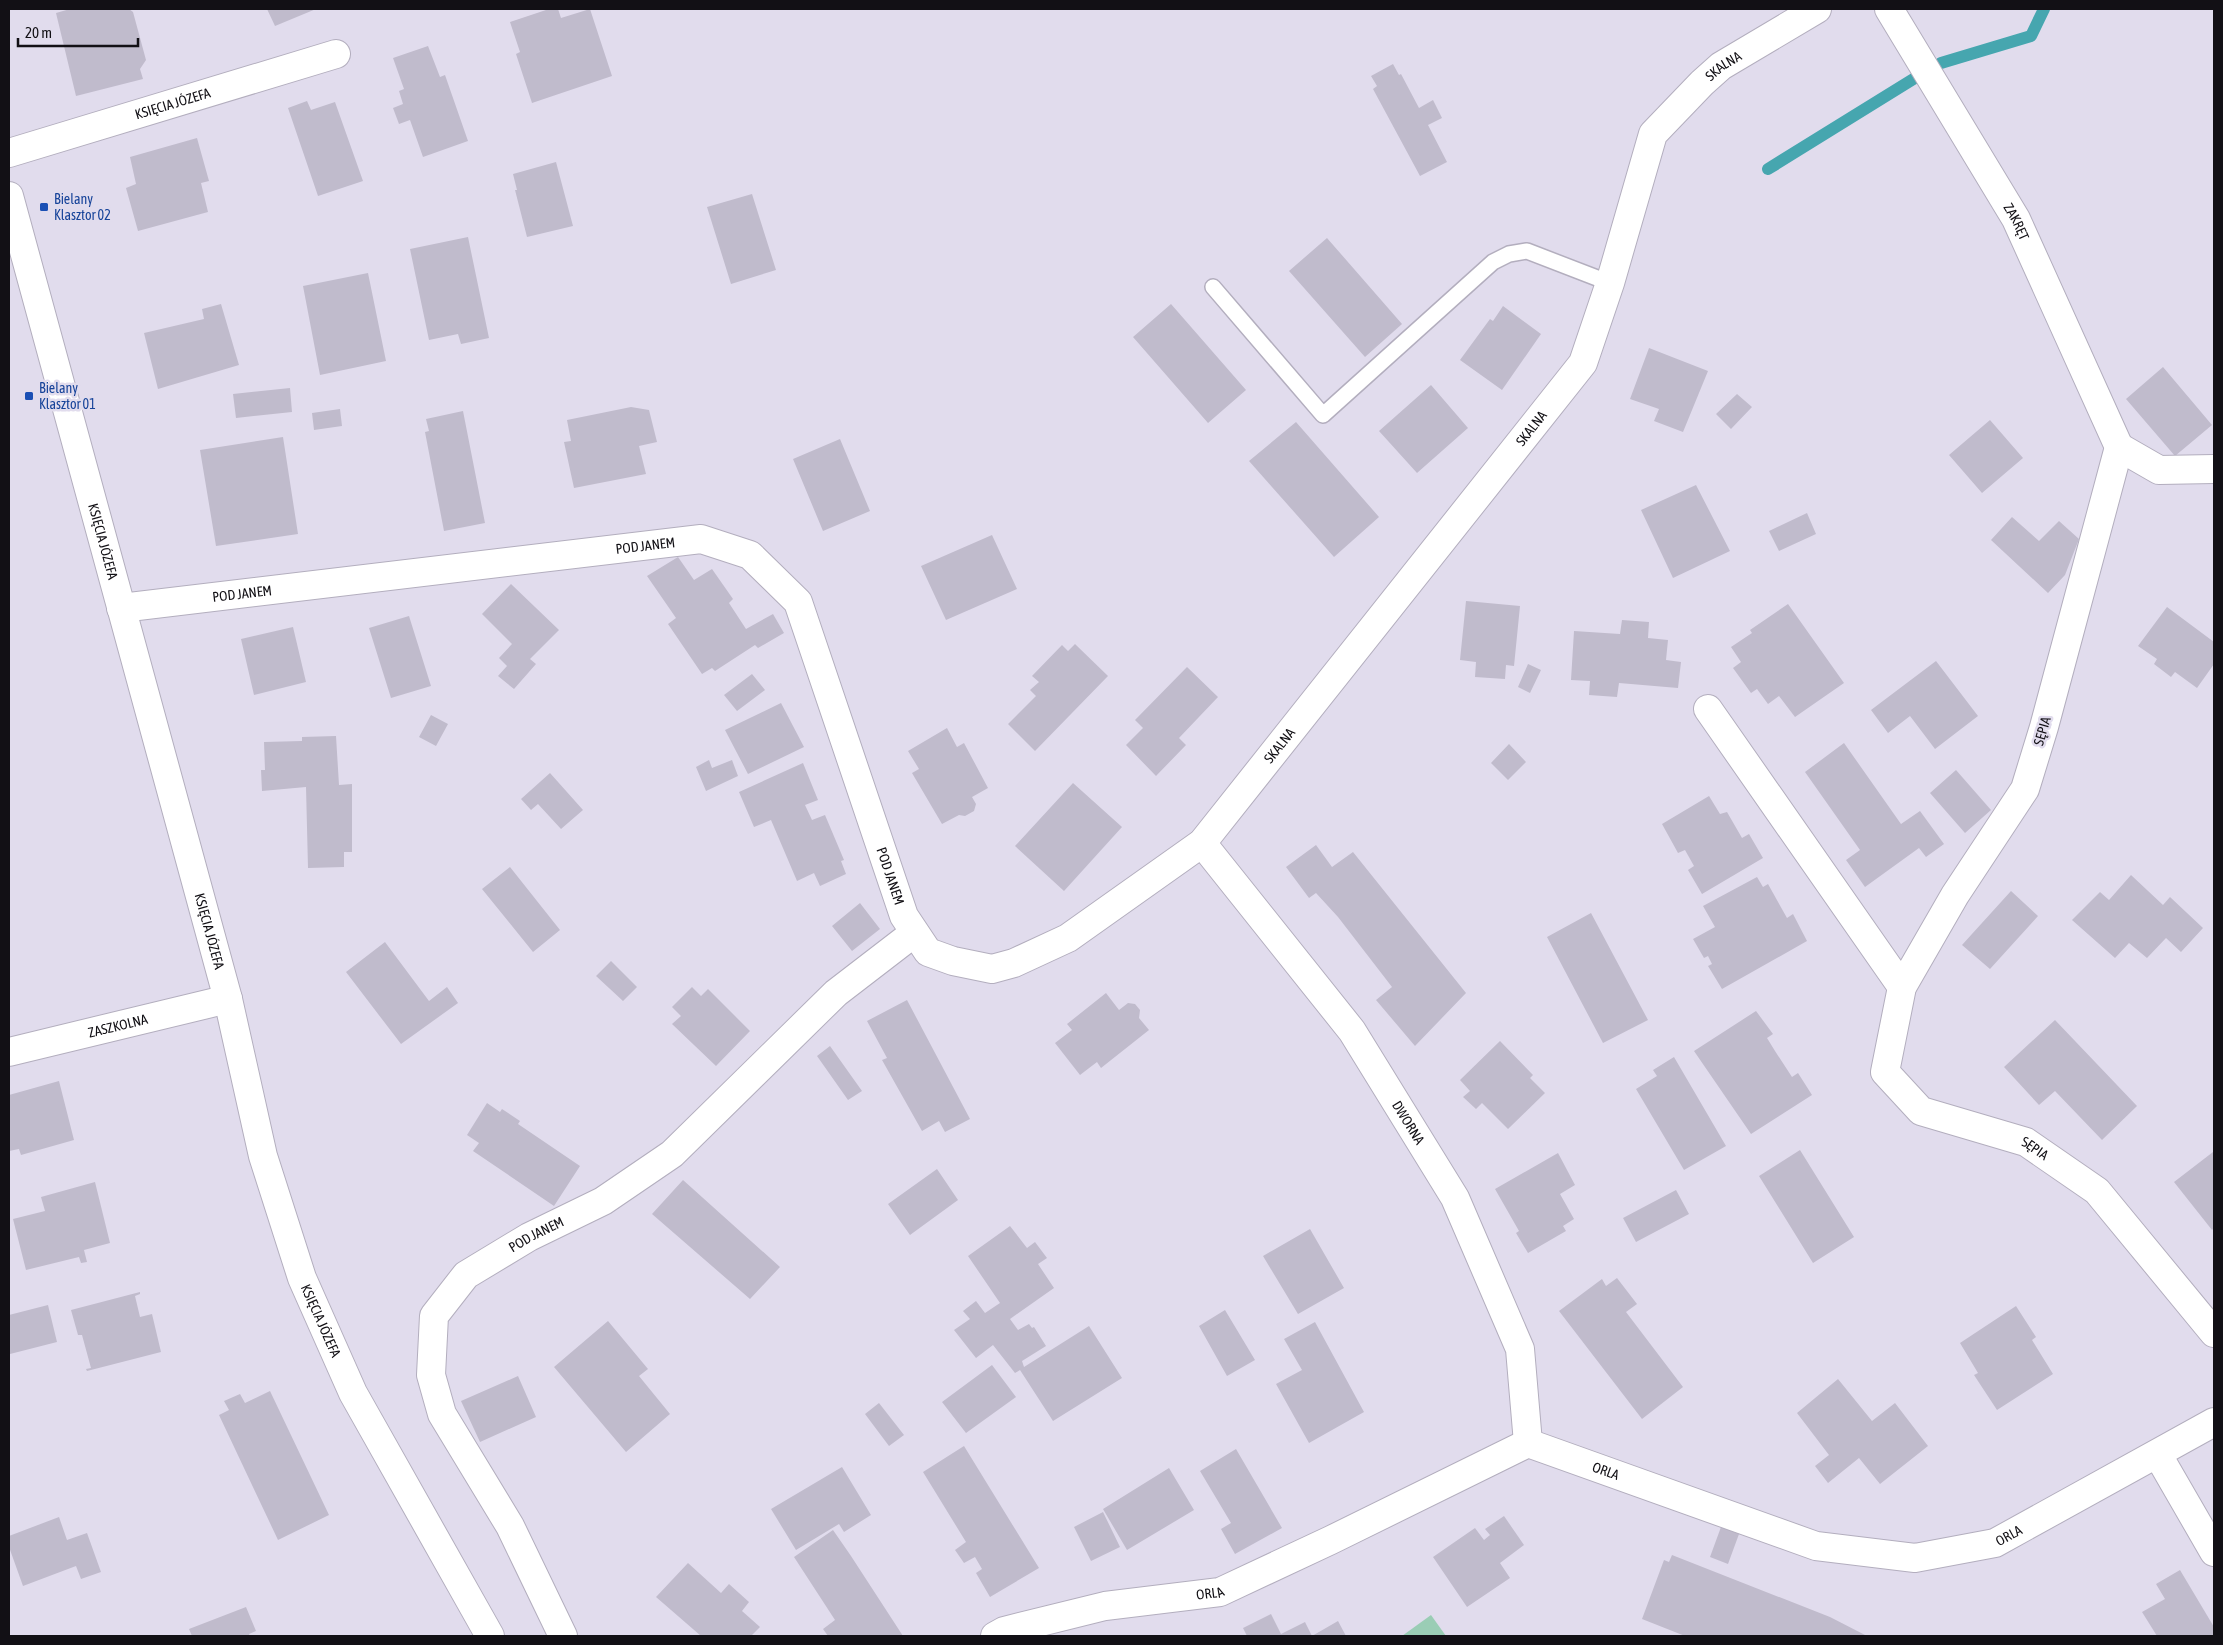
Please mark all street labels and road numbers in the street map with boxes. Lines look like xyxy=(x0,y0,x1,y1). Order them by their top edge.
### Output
street label: SKALNA xyxy=(1702,48,1744,84)
street label: KSIĘCIA JÓZEFA xyxy=(133,84,212,122)
street label: ZAKRĘT xyxy=(2000,200,2032,243)
street label: SKALNA xyxy=(1512,407,1550,449)
street label: KSIĘCIA JÓZEFA xyxy=(85,502,121,581)
street label: POD JANEM xyxy=(615,534,676,557)
street label: POD JANEM xyxy=(212,582,273,605)
street label: SĘPIA xyxy=(2030,715,2054,747)
street label: SKALNA xyxy=(1261,725,1298,766)
street label: POD JANEM xyxy=(873,845,908,907)
street label: KSIĘCIA JÓZEFA xyxy=(192,891,227,971)
street label: ZASZKOLNA xyxy=(87,1011,149,1041)
street label: DWORNA xyxy=(1389,1098,1428,1147)
street label: SĘPIA xyxy=(2020,1133,2052,1163)
street label: POD JANEM xyxy=(506,1213,566,1255)
street label: KSIĘCIA JÓZEFA xyxy=(298,1282,344,1360)
street label: ORLA xyxy=(1590,1459,1622,1483)
street label: ORLA xyxy=(1993,1522,2025,1549)
street label: ORLA xyxy=(1195,1583,1227,1603)

